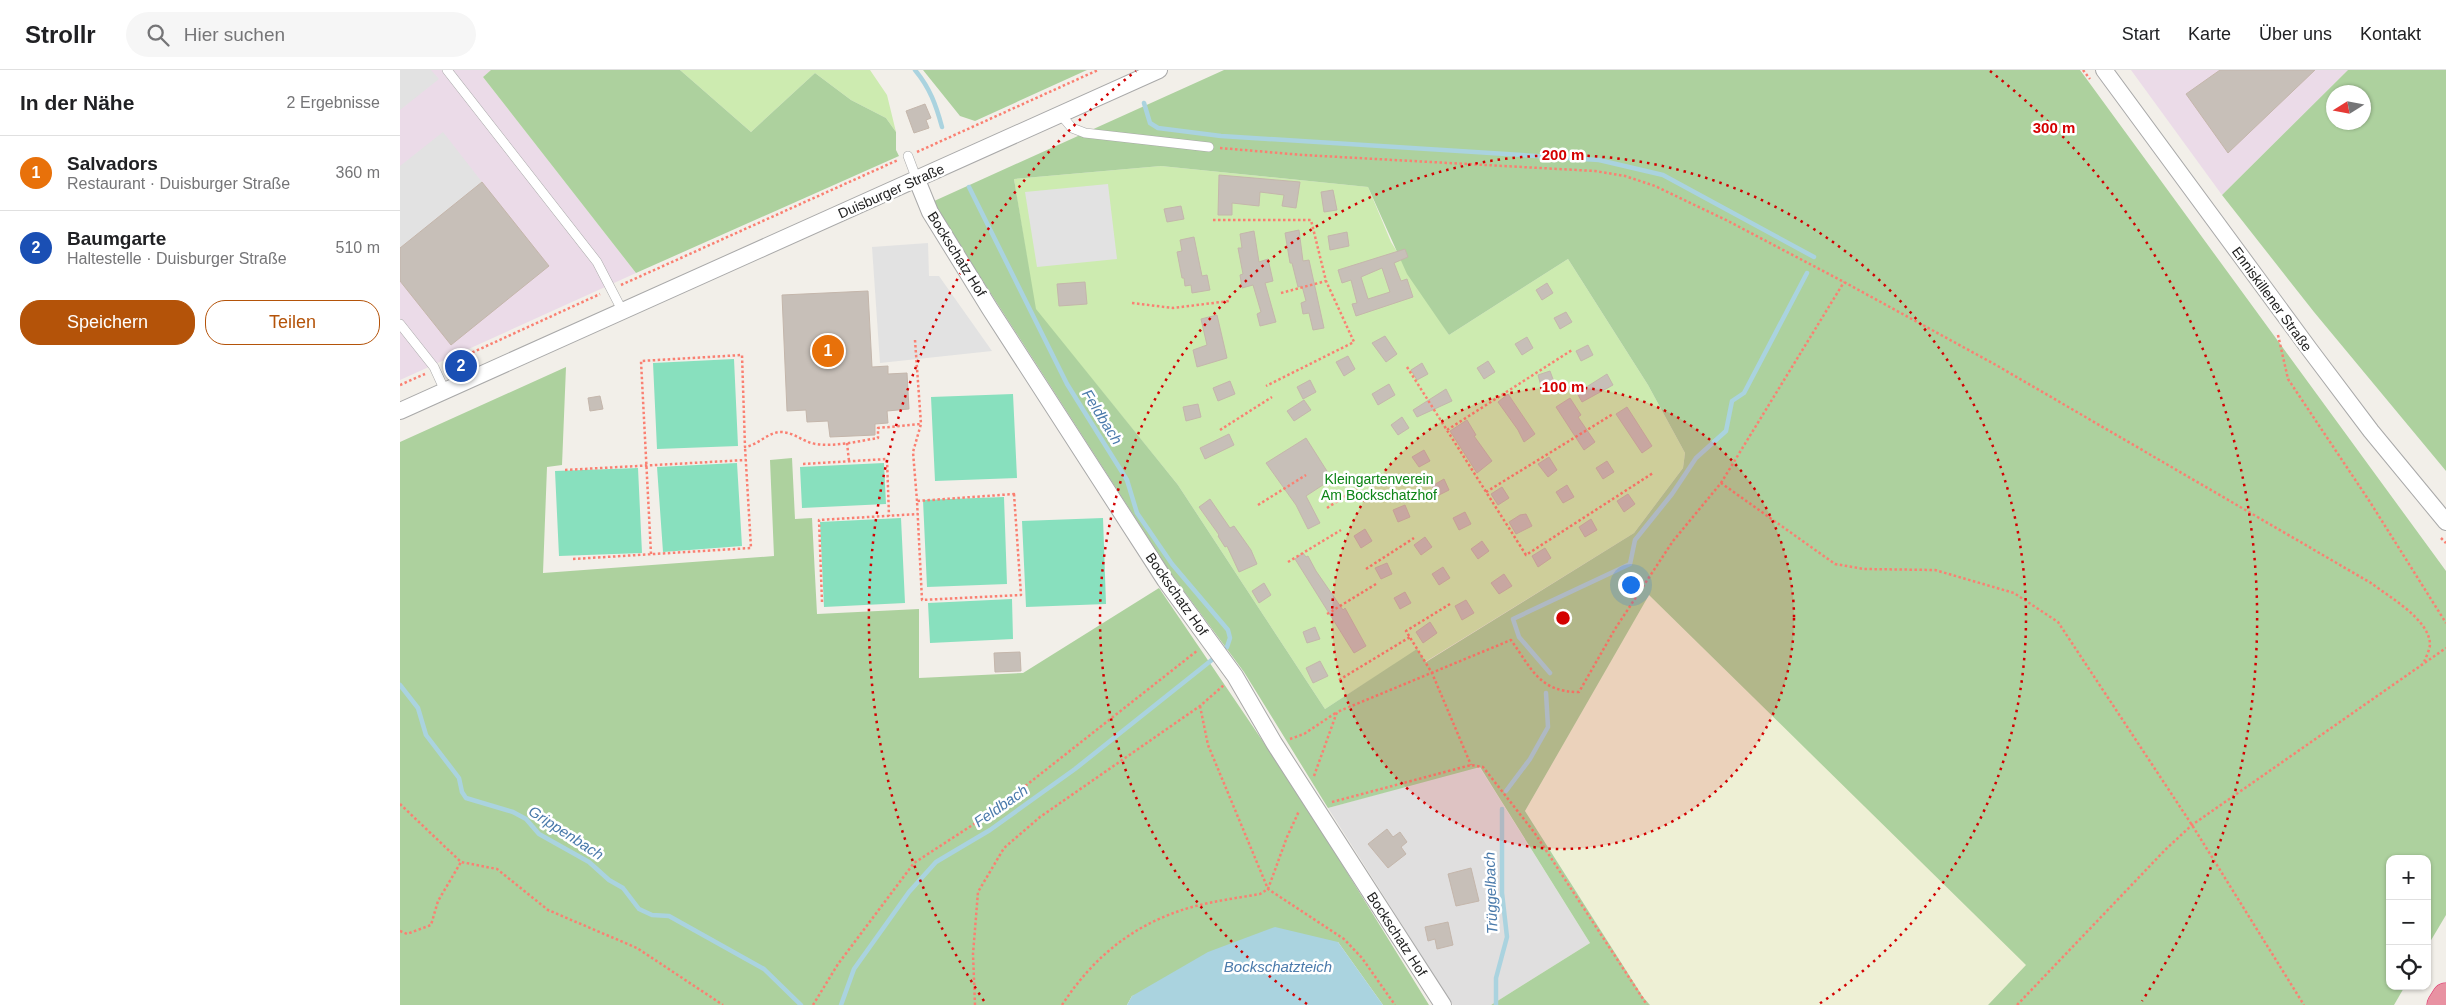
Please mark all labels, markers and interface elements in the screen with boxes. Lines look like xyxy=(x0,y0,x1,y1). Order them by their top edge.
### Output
search box xyxy=(126,12,476,57)
text: Strollr xyxy=(25,21,96,48)
icon: search xyxy=(144,21,172,49)
text: Hier suchen xyxy=(184,24,285,45)
text: Start xyxy=(2122,24,2160,44)
text: Karte xyxy=(2188,24,2231,44)
text: Über uns xyxy=(2259,24,2332,44)
text: Kontakt xyxy=(2360,24,2421,44)
north arrow xyxy=(2326,85,2371,130)
text: In der Nähe xyxy=(20,91,134,114)
text: 2 Ergebnisse xyxy=(287,94,380,111)
text: 300 m xyxy=(2033,119,2075,136)
text: 200 m xyxy=(1542,146,1584,163)
text: Salvadors xyxy=(67,153,158,174)
street label: Duisburger Straße xyxy=(835,160,947,222)
text: 1 xyxy=(32,164,40,181)
text: 360 m xyxy=(336,164,380,181)
text: Restaurant · Duisburger Straße xyxy=(67,175,290,192)
street label: Bockschatz Hof xyxy=(924,209,990,300)
text: Baumgarte xyxy=(67,228,166,249)
text: 2 xyxy=(32,239,40,256)
text: 510 m xyxy=(336,239,380,256)
street label: Enniskillener Straße xyxy=(2229,244,2315,355)
text: Haltestelle · Duisburger Straße xyxy=(67,250,287,267)
button: Speichern xyxy=(20,300,195,345)
button: Teilen xyxy=(205,300,380,345)
pin: 1 xyxy=(812,332,844,370)
pin: 2 xyxy=(445,347,477,385)
text: 100 m xyxy=(1542,378,1584,395)
water label: Feldbach xyxy=(1079,386,1126,447)
park label: Kleingartenverein Am Bockschatzhof xyxy=(1321,471,1437,503)
street label: Bockschatz Hof xyxy=(1143,550,1212,639)
your location xyxy=(1618,572,1644,598)
centre of rings xyxy=(1554,609,1572,627)
water label: Feldbach xyxy=(971,781,1031,830)
water label: Grippenbach xyxy=(526,802,607,863)
water label: Trüggelbach xyxy=(1481,852,1500,934)
map controls xyxy=(2386,855,2431,990)
button: + xyxy=(2386,855,2431,900)
street label: Bockschatz Hof xyxy=(1364,889,1430,979)
button: − xyxy=(2386,900,2431,945)
button: locate xyxy=(2386,945,2431,990)
water label: Bockschatzteich xyxy=(1224,958,1332,975)

